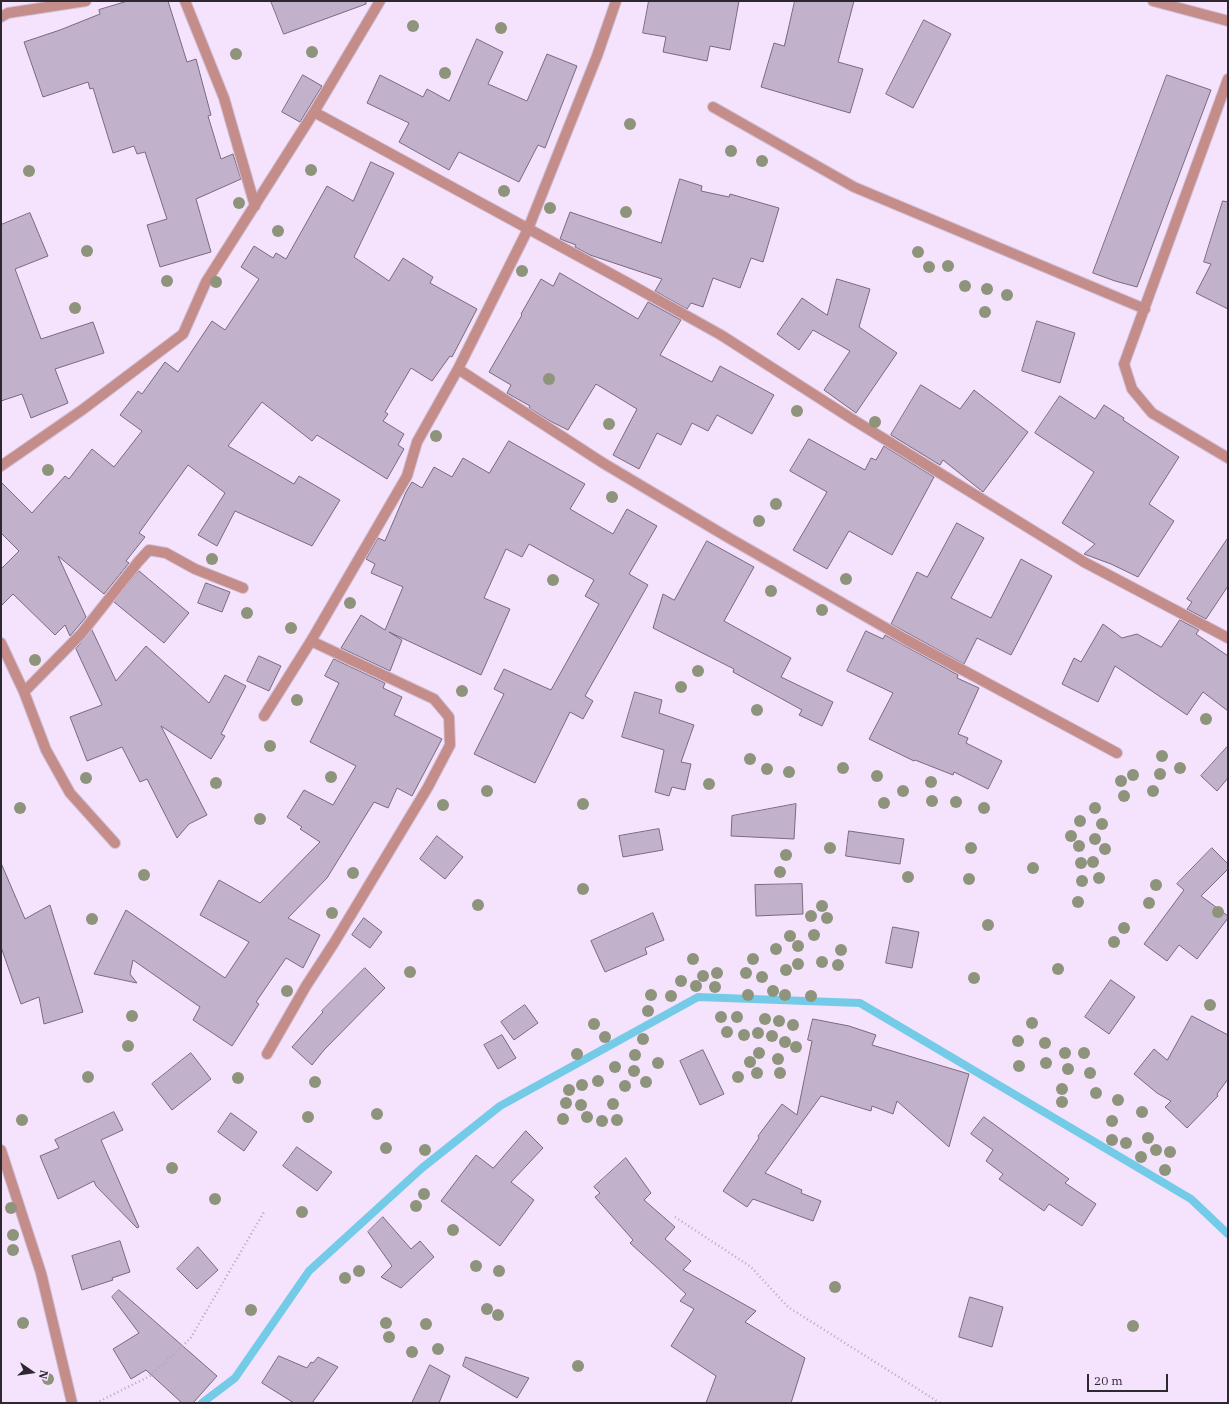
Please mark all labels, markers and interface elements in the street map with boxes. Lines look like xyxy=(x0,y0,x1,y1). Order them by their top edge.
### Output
north arrow xyxy=(12,1352,52,1392)
scale bar xyxy=(1089,1366,1170,1392)
text: N xyxy=(36,1369,51,1381)
text: 20 m xyxy=(1094,1373,1123,1388)

